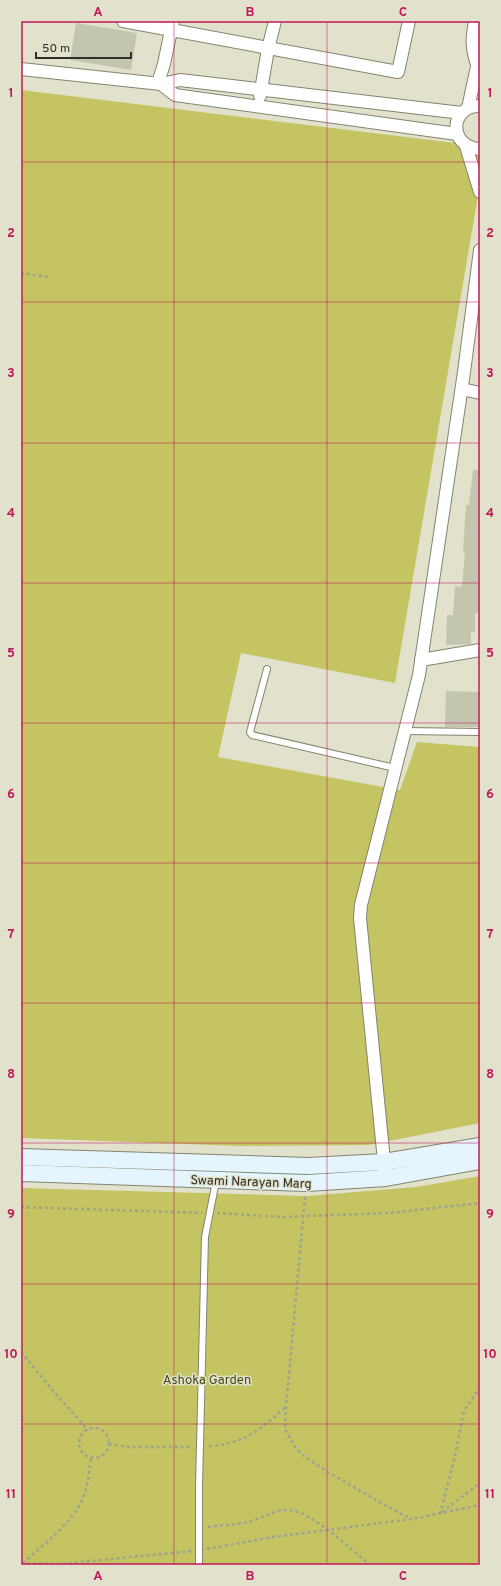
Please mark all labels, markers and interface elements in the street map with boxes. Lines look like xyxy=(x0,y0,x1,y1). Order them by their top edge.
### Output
text: A xyxy=(93,5,103,21)
text: B xyxy=(246,5,255,21)
text: C xyxy=(399,5,407,21)
scale bar xyxy=(36,34,131,60)
text: 50 m xyxy=(42,41,70,57)
text: 1 xyxy=(8,86,14,102)
text: 1 xyxy=(487,86,493,102)
text: 2 xyxy=(7,226,15,242)
text: 2 xyxy=(486,226,494,242)
text: 3 xyxy=(7,366,15,382)
text: 3 xyxy=(486,366,494,382)
text: 4 xyxy=(7,506,15,522)
text: 4 xyxy=(486,506,494,522)
text: 5 xyxy=(7,646,15,662)
text: 5 xyxy=(486,646,494,662)
text: 6 xyxy=(7,787,15,803)
text: 6 xyxy=(486,787,494,803)
text: 7 xyxy=(8,927,15,943)
text: 7 xyxy=(487,927,494,943)
text: 8 xyxy=(7,1067,15,1083)
text: 8 xyxy=(486,1067,494,1083)
street label: Swami Narayan Marg xyxy=(190,1173,312,1193)
text: 9 xyxy=(7,1207,15,1223)
text: 9 xyxy=(486,1207,494,1223)
text: 10 xyxy=(4,1347,18,1363)
text: 10 xyxy=(483,1347,497,1363)
park label: Ashoka Garden xyxy=(163,1373,251,1389)
text: 11 xyxy=(6,1487,16,1503)
text: 11 xyxy=(485,1487,495,1503)
text: A xyxy=(93,1569,103,1585)
text: B xyxy=(246,1569,255,1585)
text: C xyxy=(399,1569,407,1585)

